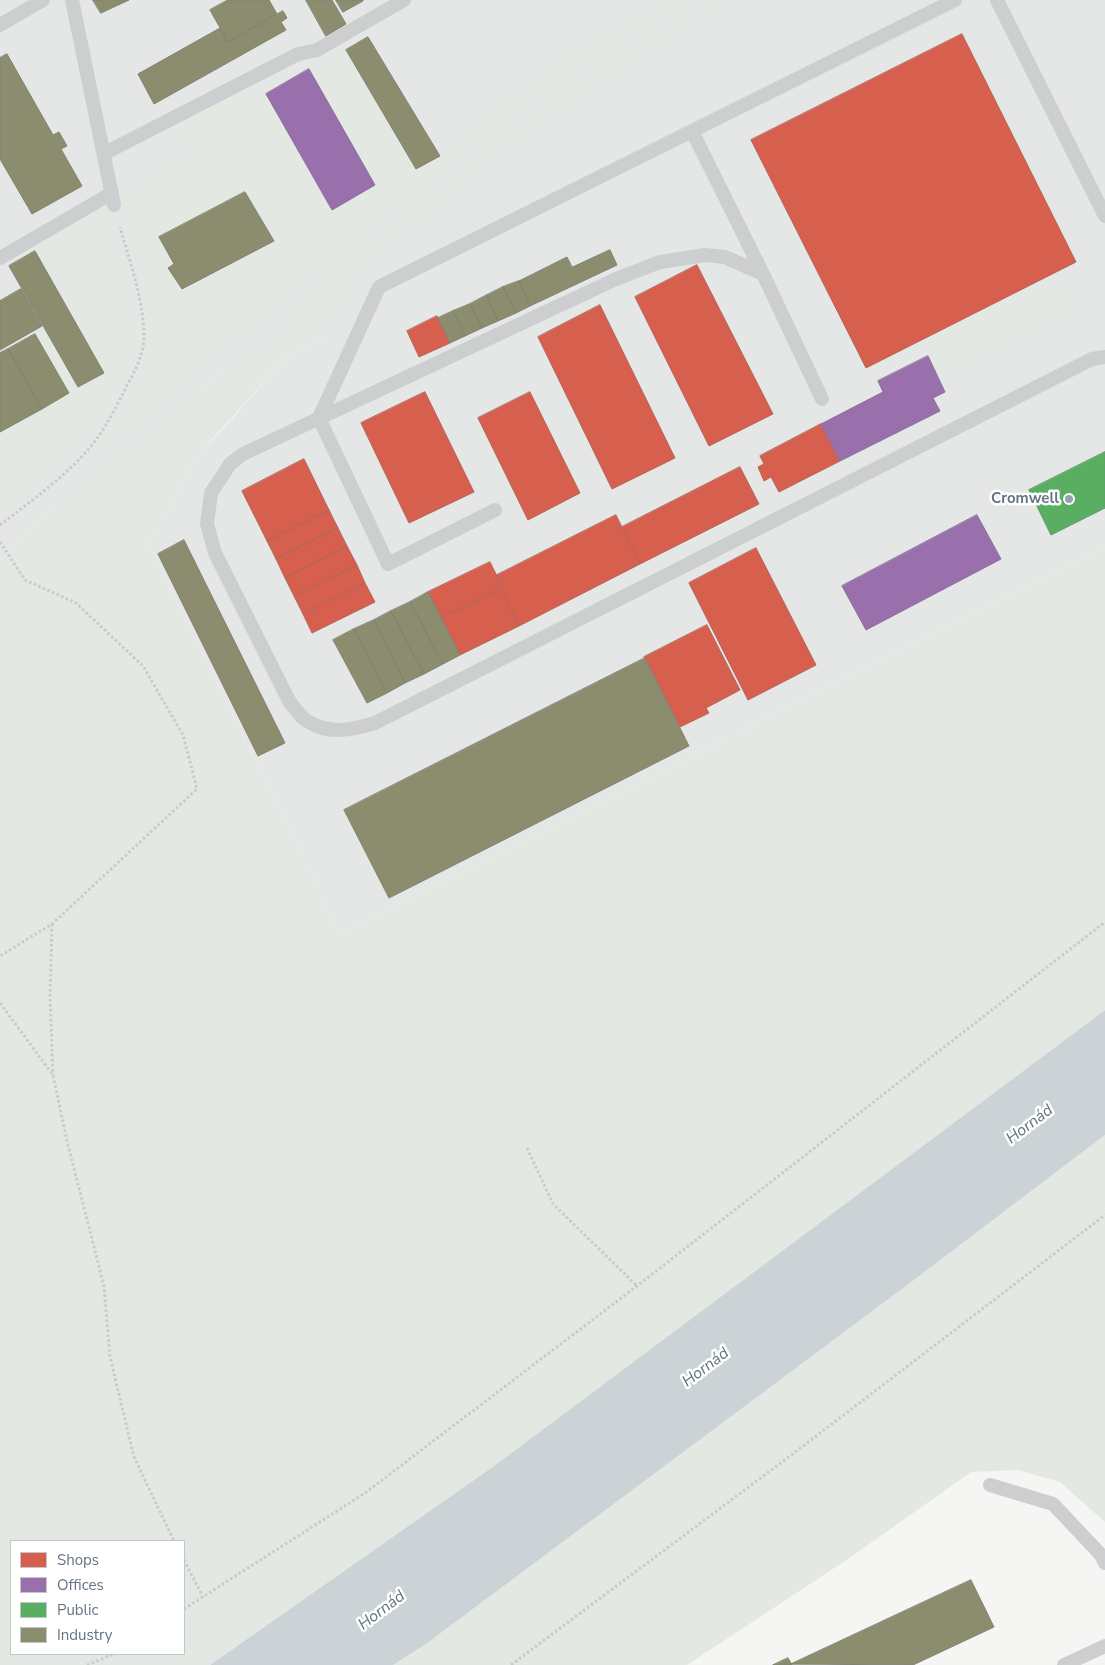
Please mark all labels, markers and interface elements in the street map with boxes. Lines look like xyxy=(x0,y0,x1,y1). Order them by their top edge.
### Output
place label: Cromwell xyxy=(991,490,1059,508)
marker: Cromwell xyxy=(1063,493,1075,505)
water label: Hornád xyxy=(1003,1101,1057,1149)
water label: Hornád xyxy=(679,1344,733,1392)
legend xyxy=(10,1540,185,1655)
text: Shops xyxy=(57,1550,99,1570)
text: Offices xyxy=(57,1575,104,1595)
water label: Hornád xyxy=(355,1587,409,1635)
text: Public xyxy=(57,1600,98,1620)
text: Industry xyxy=(57,1625,112,1645)

